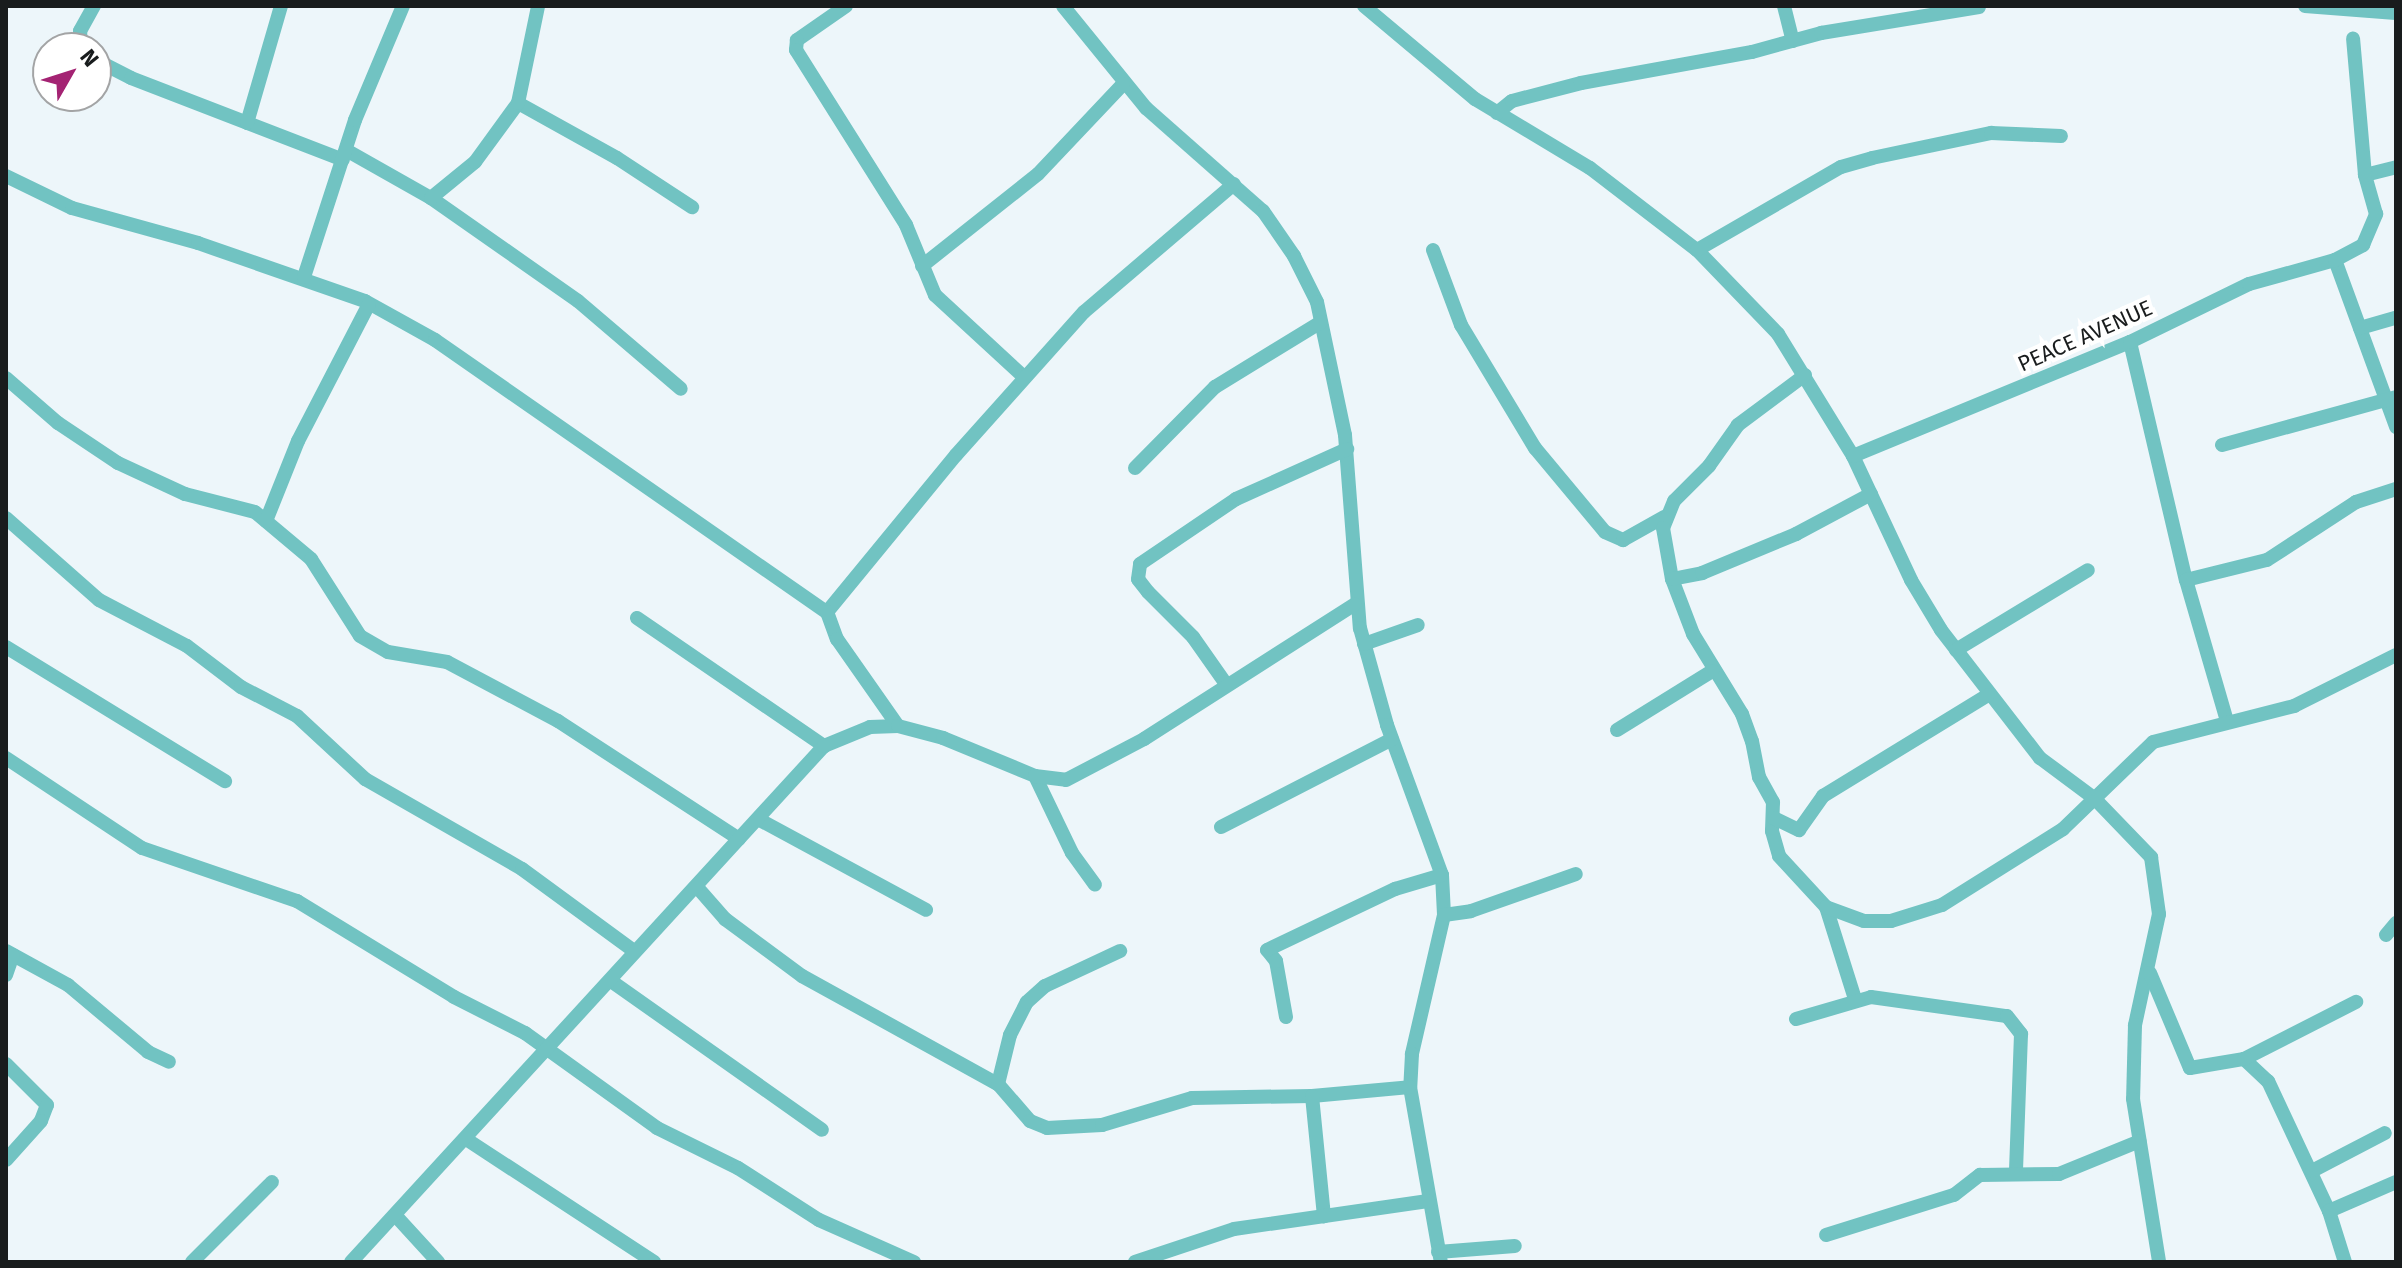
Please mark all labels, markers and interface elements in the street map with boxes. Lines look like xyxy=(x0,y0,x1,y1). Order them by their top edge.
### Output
north arrow xyxy=(32,32,112,112)
text: N xyxy=(74,44,105,72)
street label: PEACE AVENUE xyxy=(2014,295,2156,377)

